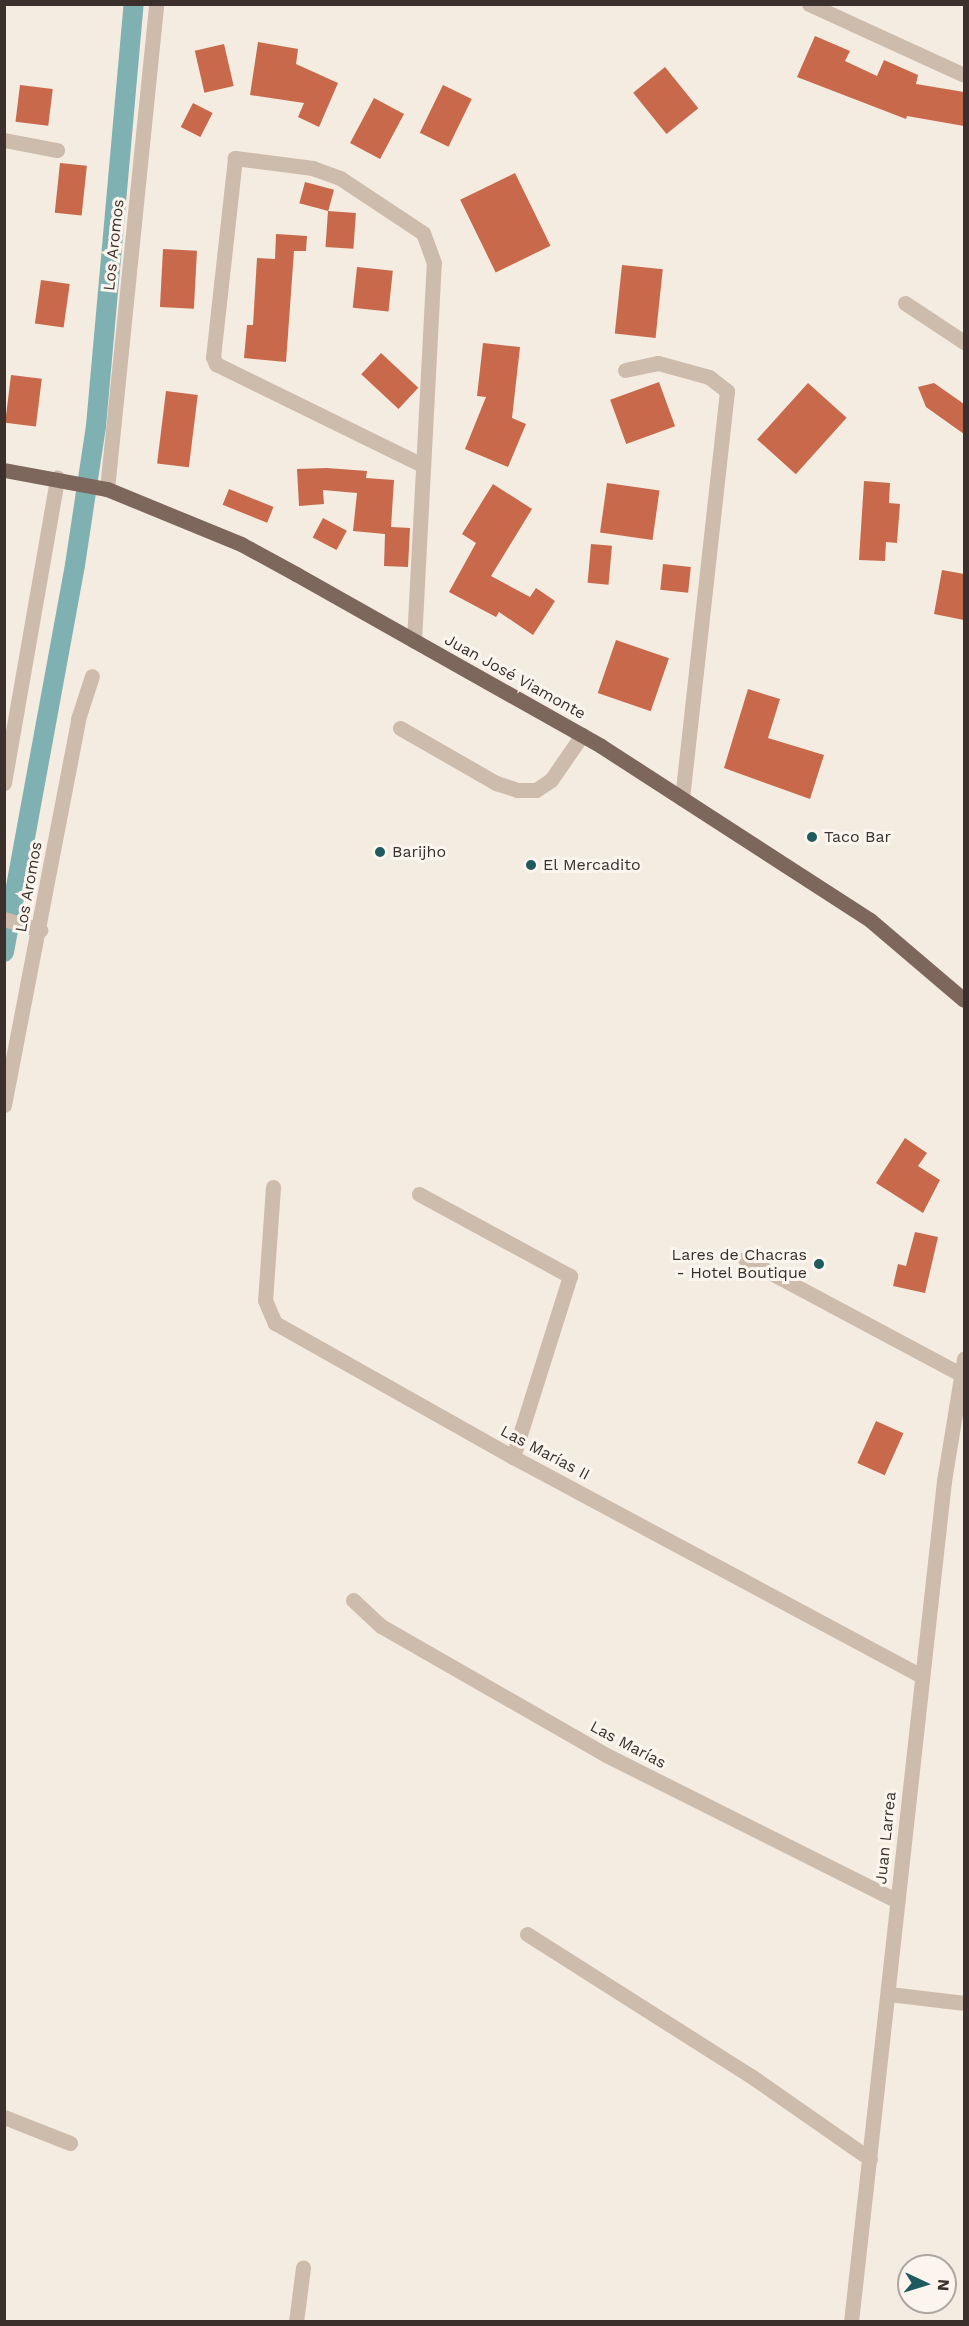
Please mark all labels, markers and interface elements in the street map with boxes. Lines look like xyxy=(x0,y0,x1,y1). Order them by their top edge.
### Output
street label: Los Aromos xyxy=(100,198,128,292)
street label: Juan José Viamonte xyxy=(441,630,589,724)
place label: Taco Bar xyxy=(824,827,891,847)
marker: Taco Bar xyxy=(805,830,819,844)
street label: Los Aromos xyxy=(12,840,46,934)
place label: Barijho xyxy=(392,842,446,862)
marker: Barijho xyxy=(373,845,387,859)
place label: El Mercadito xyxy=(543,855,641,875)
marker: El Mercadito xyxy=(524,858,538,872)
place label: Lares de Chacras - Hotel Boutique xyxy=(672,1245,807,1283)
marker: Lares de Chacras - Hotel Boutique xyxy=(812,1257,826,1271)
street label: Las Marías II xyxy=(497,1421,593,1485)
street label: Las Marías xyxy=(587,1717,669,1773)
street label: Juan Larrea xyxy=(872,1791,900,1885)
north arrow xyxy=(897,2254,957,2314)
text: N xyxy=(934,2279,953,2292)

